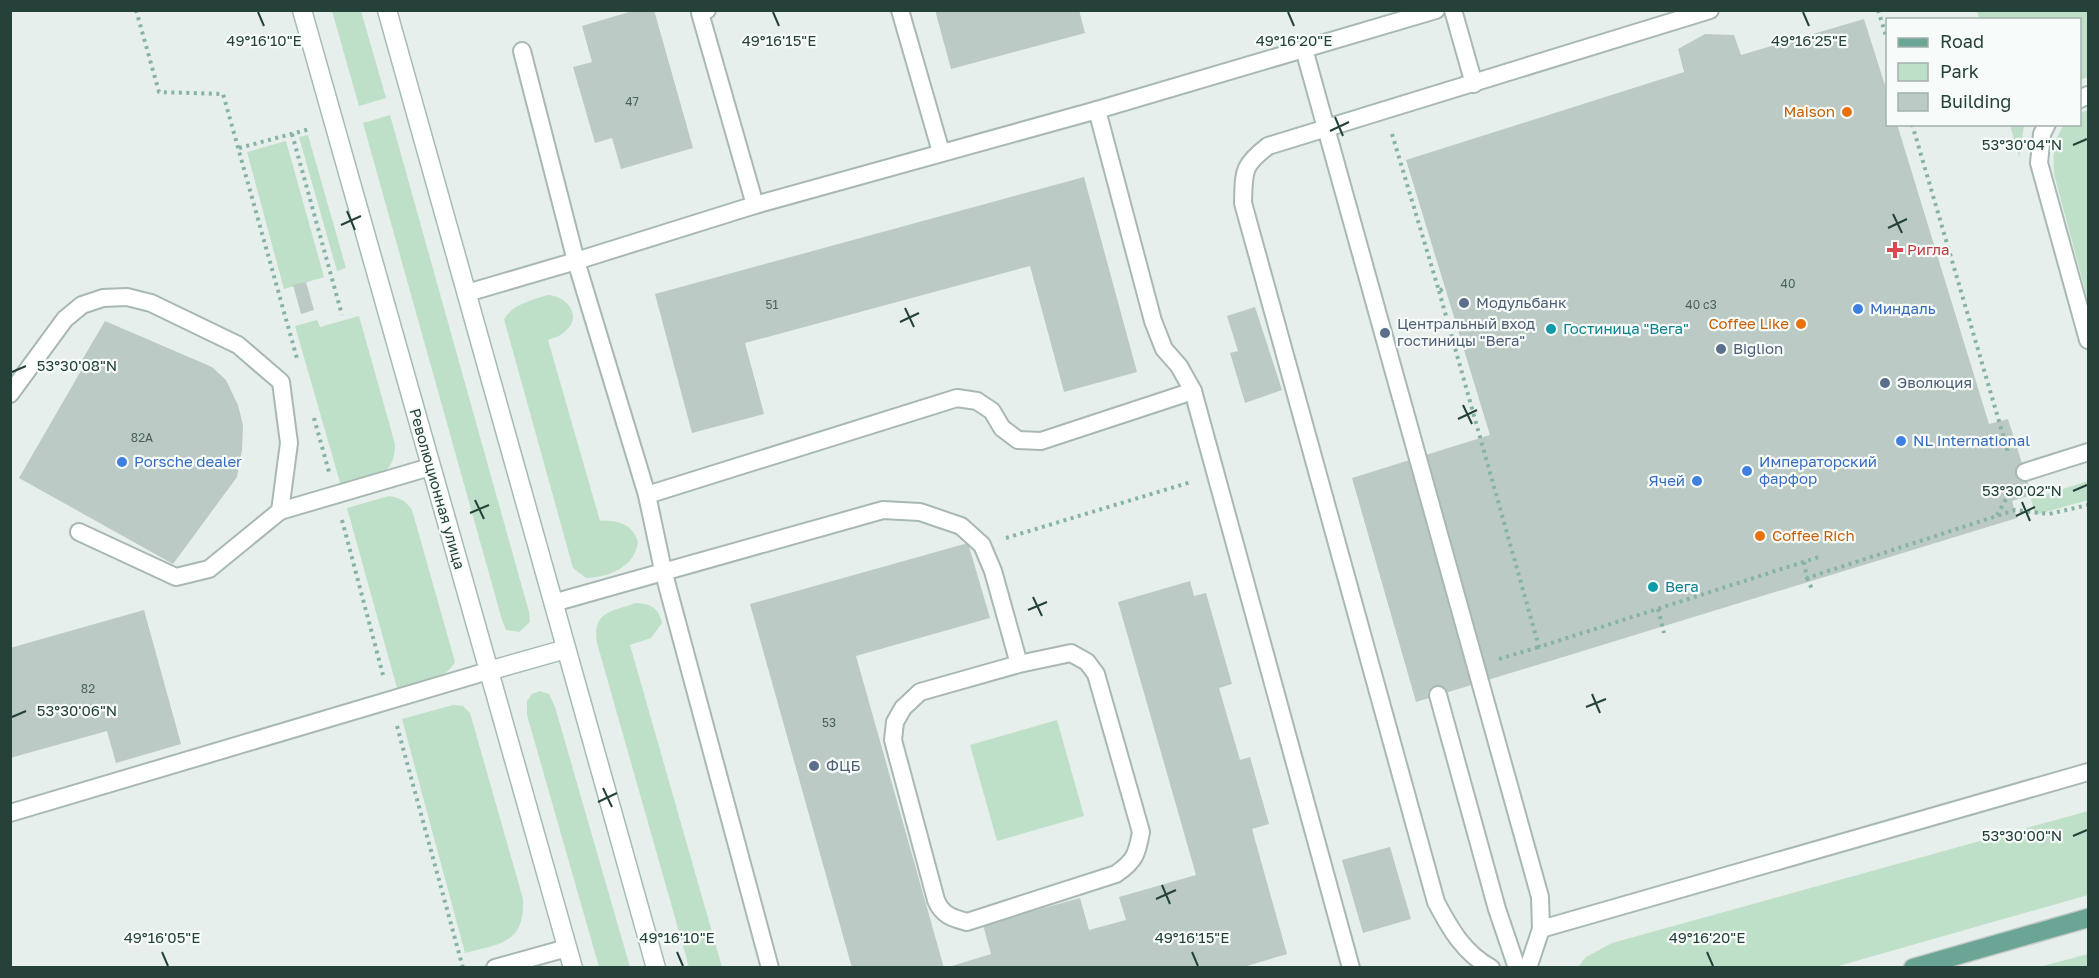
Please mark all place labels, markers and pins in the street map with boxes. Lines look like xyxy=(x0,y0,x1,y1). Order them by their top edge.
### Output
place label: Maison xyxy=(1783,102,1835,120)
marker: Maison xyxy=(1840,105,1854,119)
place label: Ригла xyxy=(1907,240,1950,258)
marker: Ригла xyxy=(1888,243,1902,257)
place label: Модульбанк xyxy=(1476,293,1567,311)
marker: Модульбанк xyxy=(1457,296,1471,310)
place label: Миндаль xyxy=(1870,299,1936,317)
marker: Миндаль xyxy=(1851,302,1865,316)
place label: Центральный вход гостиницы "Вега" xyxy=(1397,314,1535,349)
place label: Coffee Like xyxy=(1708,314,1789,332)
marker: Coffee Like xyxy=(1794,317,1808,331)
place label: Гостиница "Вега" xyxy=(1563,319,1689,337)
marker: Гостиница "Вега" xyxy=(1544,322,1558,336)
marker: Центральный вход гостиницы "Вега" xyxy=(1378,326,1392,340)
place label: Biglion xyxy=(1733,339,1783,357)
marker: Biglion xyxy=(1714,342,1728,356)
place label: Эволюция xyxy=(1897,373,1972,391)
marker: Эволюция xyxy=(1878,376,1892,390)
place label: NL International xyxy=(1913,431,2030,449)
marker: NL International xyxy=(1894,434,1908,448)
place label: Porsche dealer xyxy=(134,452,242,470)
place label: Императорский фарфор xyxy=(1759,452,1877,487)
marker: Porsche dealer xyxy=(115,455,129,469)
marker: Императорский фарфор xyxy=(1740,464,1754,478)
place label: Ячей xyxy=(1649,471,1685,489)
marker: Ячей xyxy=(1690,474,1704,488)
place label: Coffee Rich xyxy=(1772,526,1855,544)
marker: Coffee Rich xyxy=(1753,529,1767,543)
place label: Вега xyxy=(1665,577,1699,595)
marker: Вега xyxy=(1646,580,1660,594)
place label: ФЦБ xyxy=(826,756,860,774)
marker: ФЦБ xyxy=(807,759,821,773)

